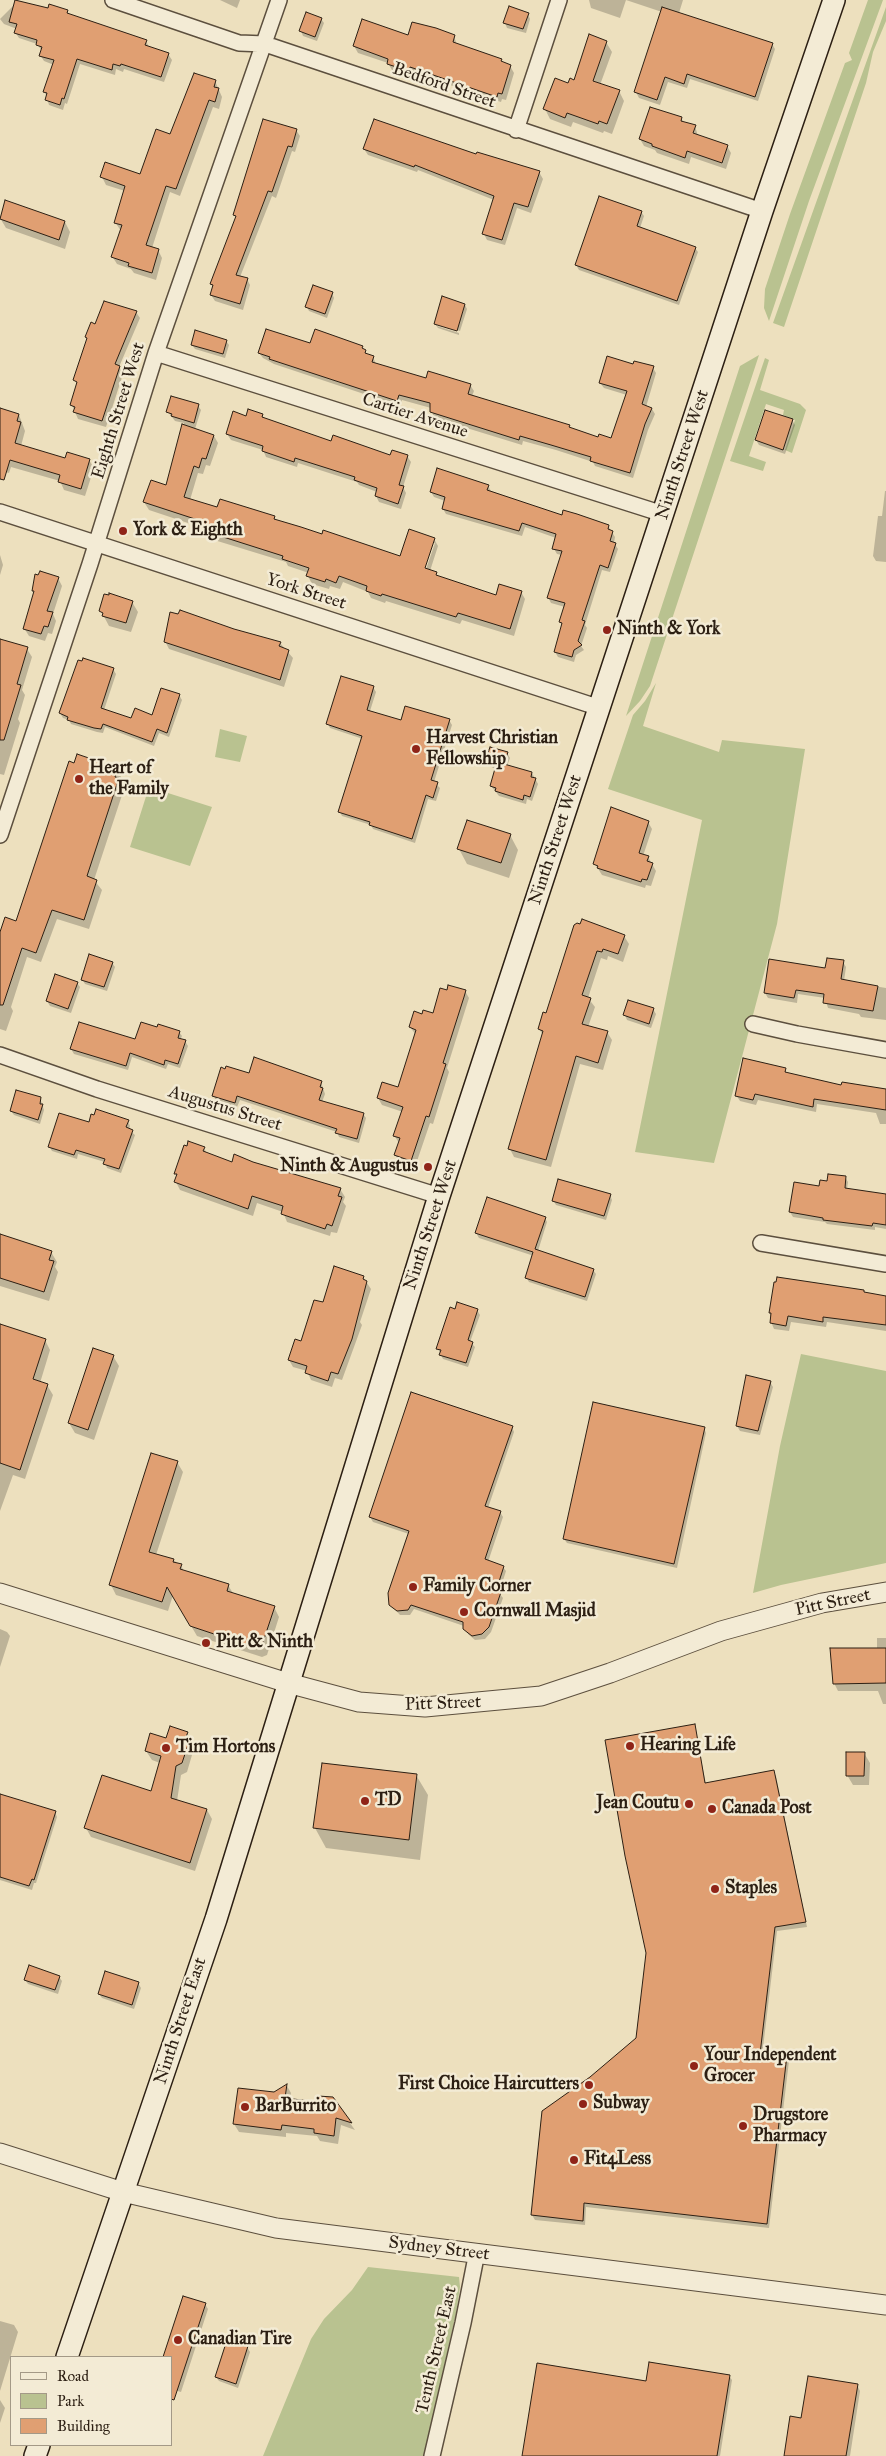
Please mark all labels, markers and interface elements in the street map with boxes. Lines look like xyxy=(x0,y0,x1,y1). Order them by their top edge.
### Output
street label: Bedford Street xyxy=(390,58,498,114)
street label: Eighth Street West xyxy=(88,340,150,482)
street label: Ninth Street West xyxy=(652,387,714,523)
street label: Cartier Avenue xyxy=(359,389,471,443)
place label: York & Eighth xyxy=(133,520,243,542)
marker: York & Eighth xyxy=(117,525,129,537)
street label: York Street xyxy=(263,569,349,615)
place label: Ninth & York xyxy=(617,619,720,641)
marker: Ninth & York xyxy=(601,624,613,636)
place label: Harvest Christian Fellowship xyxy=(426,728,558,771)
marker: Harvest Christian Fellowship xyxy=(410,743,422,755)
place label: Heart of the Family xyxy=(89,758,169,801)
street label: Ninth Street West xyxy=(525,772,587,908)
marker: Heart of the Family xyxy=(73,773,85,785)
street label: Augustus Street xyxy=(166,1082,284,1136)
place label: Ninth & Augustus xyxy=(280,1156,418,1178)
street label: Ninth Street West xyxy=(400,1157,462,1293)
marker: Ninth & Augustus xyxy=(422,1161,434,1173)
place label: Family Corner xyxy=(423,1576,531,1598)
marker: Family Corner xyxy=(407,1581,419,1593)
street label: Pitt Street xyxy=(793,1584,873,1622)
place label: Cornwall Masjid xyxy=(474,1601,596,1623)
marker: Cornwall Masjid xyxy=(458,1606,470,1618)
place label: Pitt & Ninth xyxy=(216,1632,313,1654)
marker: Pitt & Ninth xyxy=(200,1637,212,1649)
street label: Pitt Street xyxy=(404,1692,482,1716)
place label: Hearing Life xyxy=(640,1735,736,1757)
place label: Tim Hortons xyxy=(176,1737,275,1759)
marker: Hearing Life xyxy=(624,1740,636,1752)
marker: Tim Hortons xyxy=(160,1742,172,1754)
place label: TD xyxy=(375,1790,402,1812)
place label: Jean Coutu xyxy=(596,1793,679,1815)
marker: TD xyxy=(359,1795,371,1807)
marker: Jean Coutu xyxy=(683,1798,695,1810)
place label: Canada Post xyxy=(722,1798,812,1820)
marker: Canada Post xyxy=(706,1803,718,1815)
place label: Staples xyxy=(725,1878,777,1900)
marker: Staples xyxy=(709,1883,721,1895)
street label: Ninth Street East xyxy=(150,1955,212,2087)
place label: Your Independent Grocer xyxy=(704,2045,836,2088)
marker: Your Independent Grocer xyxy=(688,2060,700,2072)
place label: First Choice Haircutters xyxy=(398,2074,579,2096)
marker: First Choice Haircutters xyxy=(583,2079,595,2091)
place label: Subway xyxy=(593,2093,649,2115)
place label: BarBurrito xyxy=(255,2096,336,2118)
marker: Subway xyxy=(577,2098,589,2110)
marker: BarBurrito xyxy=(239,2101,251,2113)
place label: Drugstore Pharmacy xyxy=(753,2105,828,2148)
marker: Drugstore Pharmacy xyxy=(737,2120,749,2132)
place label: Fit4Less xyxy=(584,2149,651,2171)
marker: Fit4Less xyxy=(568,2154,580,2166)
street label: Sydney Street xyxy=(387,2232,491,2266)
street label: Tenth Street East xyxy=(412,2284,462,2416)
place label: Canadian Tire xyxy=(188,2329,292,2351)
marker: Canadian Tire xyxy=(172,2334,184,2346)
legend xyxy=(10,2356,172,2446)
text: Road xyxy=(57,2367,89,2385)
text: Park xyxy=(57,2392,84,2410)
text: Building xyxy=(57,2417,110,2435)

